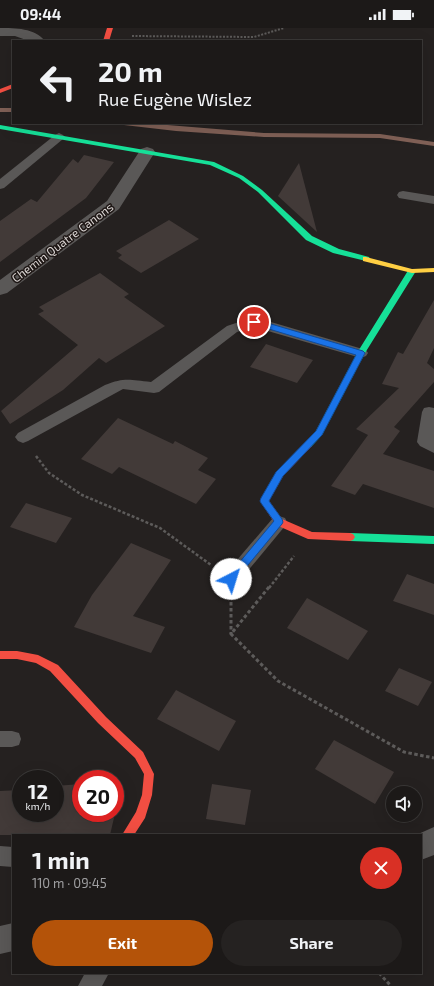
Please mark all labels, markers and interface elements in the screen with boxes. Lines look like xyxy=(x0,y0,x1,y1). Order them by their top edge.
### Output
text: 09:44 xyxy=(20,5,61,23)
text: 20 m xyxy=(98,54,163,88)
icon: left xyxy=(32,56,84,108)
text: Rue Eugène Wislez xyxy=(98,88,252,110)
street label: Chemin Quatre Canons xyxy=(8,199,116,286)
pin xyxy=(237,305,271,339)
icon: arrive xyxy=(243,311,265,333)
position arrow xyxy=(210,558,252,600)
speed limit sign: 20 xyxy=(72,770,124,822)
text: 12 xyxy=(28,779,48,803)
map controls xyxy=(386,786,422,822)
button: sound xyxy=(386,786,422,822)
text: km/h xyxy=(26,800,50,812)
text: 1 min xyxy=(32,845,90,874)
button: close xyxy=(360,847,402,889)
text: 110 m · 09:45 xyxy=(32,875,107,891)
button: Exit xyxy=(32,920,213,966)
button: Share xyxy=(221,920,402,966)

